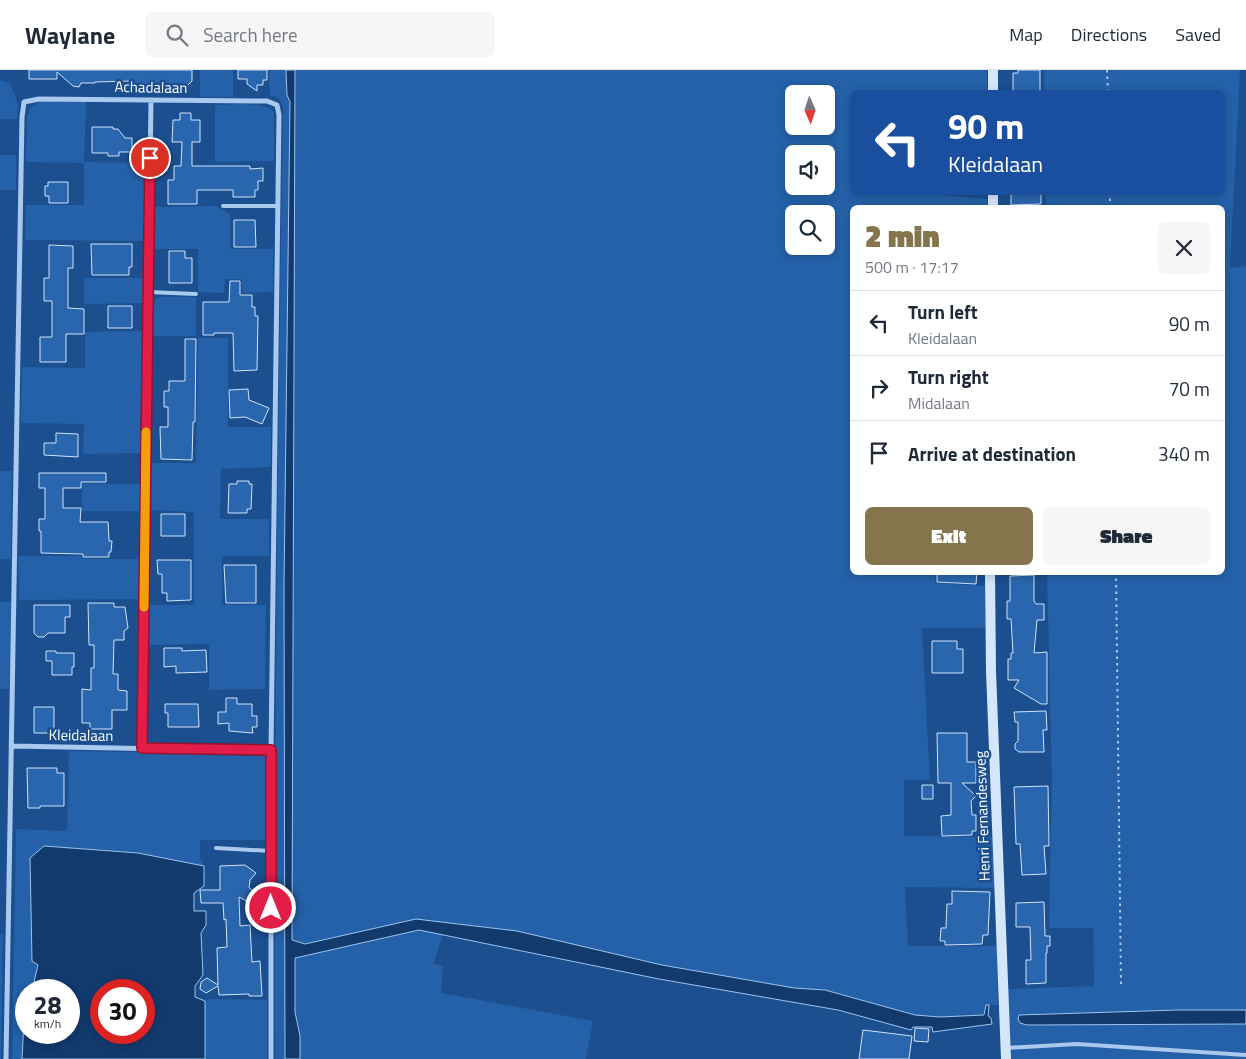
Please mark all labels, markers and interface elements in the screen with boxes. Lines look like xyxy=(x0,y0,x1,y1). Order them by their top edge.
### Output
search box xyxy=(145,12,495,57)
text: Waylane xyxy=(25,17,115,53)
text: Search here xyxy=(203,20,298,49)
icon: search xyxy=(163,21,191,49)
text: Map xyxy=(1009,21,1043,48)
text: Directions xyxy=(1071,21,1147,48)
text: Saved xyxy=(1175,21,1221,48)
street label: Achadalaan xyxy=(114,75,188,99)
north arrow xyxy=(785,85,835,135)
map controls xyxy=(785,85,835,255)
text: 90 m xyxy=(948,99,1024,153)
icon: left xyxy=(865,110,930,175)
pin xyxy=(129,137,171,179)
icon: arrive xyxy=(136,144,164,172)
button: sound xyxy=(785,145,835,195)
text: Kleidalaan xyxy=(948,147,1043,181)
button: search xyxy=(785,205,835,255)
text: 2 min xyxy=(865,213,940,259)
button: close xyxy=(1158,222,1210,274)
text: 500 m · 17:17 xyxy=(865,255,959,279)
text: Turn left xyxy=(908,297,978,326)
icon: left xyxy=(865,309,893,337)
text: 90 m xyxy=(1169,309,1210,338)
text: Kleidalaan xyxy=(908,326,977,350)
text: Turn right xyxy=(908,362,989,391)
icon: right xyxy=(865,374,893,402)
text: 70 m xyxy=(1169,374,1210,403)
text: Midalaan xyxy=(908,391,970,415)
icon: arrive xyxy=(865,439,893,467)
text: Arrive at destination xyxy=(908,439,1076,468)
text: 340 m xyxy=(1158,439,1210,468)
button: Exit xyxy=(865,507,1033,565)
button: Share xyxy=(1043,507,1210,565)
street label: Kleidalaan xyxy=(48,723,114,747)
street label: Henri Fernandesweg xyxy=(968,750,996,882)
position arrow xyxy=(244,881,296,933)
speed limit sign: 30 xyxy=(90,979,155,1044)
text: 28 xyxy=(33,986,62,1024)
text: km/h xyxy=(34,1014,61,1033)

